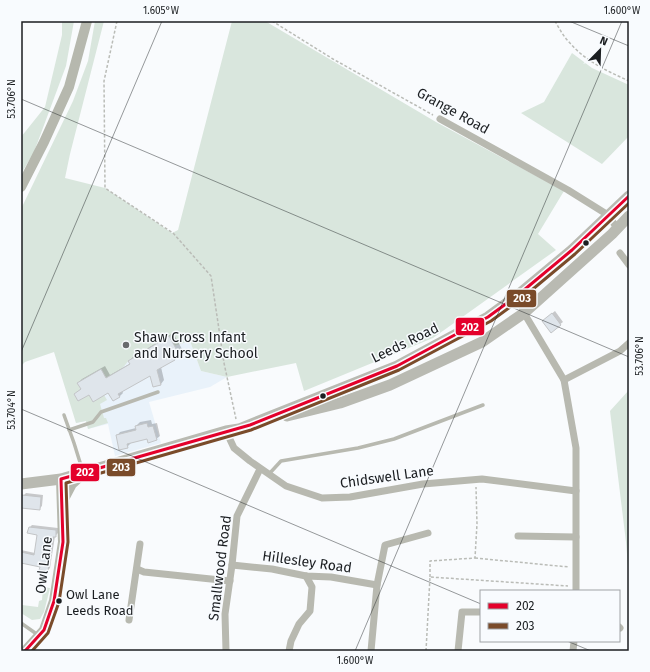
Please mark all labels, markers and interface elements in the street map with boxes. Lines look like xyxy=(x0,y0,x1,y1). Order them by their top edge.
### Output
text: 1.605°W xyxy=(143,5,180,17)
text: 1.600°W xyxy=(604,5,641,17)
north arrow xyxy=(580,30,620,70)
text: N xyxy=(598,34,610,49)
text: 53.706°N xyxy=(6,79,18,119)
street label: Grange Road xyxy=(414,84,492,138)
unlabelled marker xyxy=(581,238,591,248)
line badge: 203 xyxy=(506,289,537,308)
text: 203 xyxy=(513,292,531,305)
line badge: 202 xyxy=(455,317,485,336)
street label: Leeds Road xyxy=(369,319,441,367)
text: 202 xyxy=(461,321,479,334)
place label: Shaw Cross Infant and Nursery School xyxy=(134,329,258,362)
text: 53.706°N xyxy=(634,336,646,376)
marker: Shaw Cross Infant and Nursery School xyxy=(121,340,131,350)
text: 53.704°N xyxy=(6,390,18,430)
unlabelled marker xyxy=(318,391,328,401)
line badge: 203 xyxy=(106,458,136,477)
text: 203 xyxy=(112,461,130,474)
street label: Chidswell Lane xyxy=(339,462,435,492)
line badge: 202 xyxy=(70,463,100,482)
text: 202 xyxy=(76,466,94,479)
street label: Smallwood Road xyxy=(205,514,235,622)
street label: Owl Lane xyxy=(32,535,56,595)
street label: Hillesley Road xyxy=(261,547,353,577)
place label: Owl Lane Leeds Road xyxy=(66,587,134,618)
legend xyxy=(480,590,620,642)
marker: Owl Lane Leeds Road xyxy=(54,596,64,606)
text: 202 xyxy=(516,599,534,613)
text: 203 xyxy=(516,619,535,633)
text: 1.600°W xyxy=(337,655,374,667)

